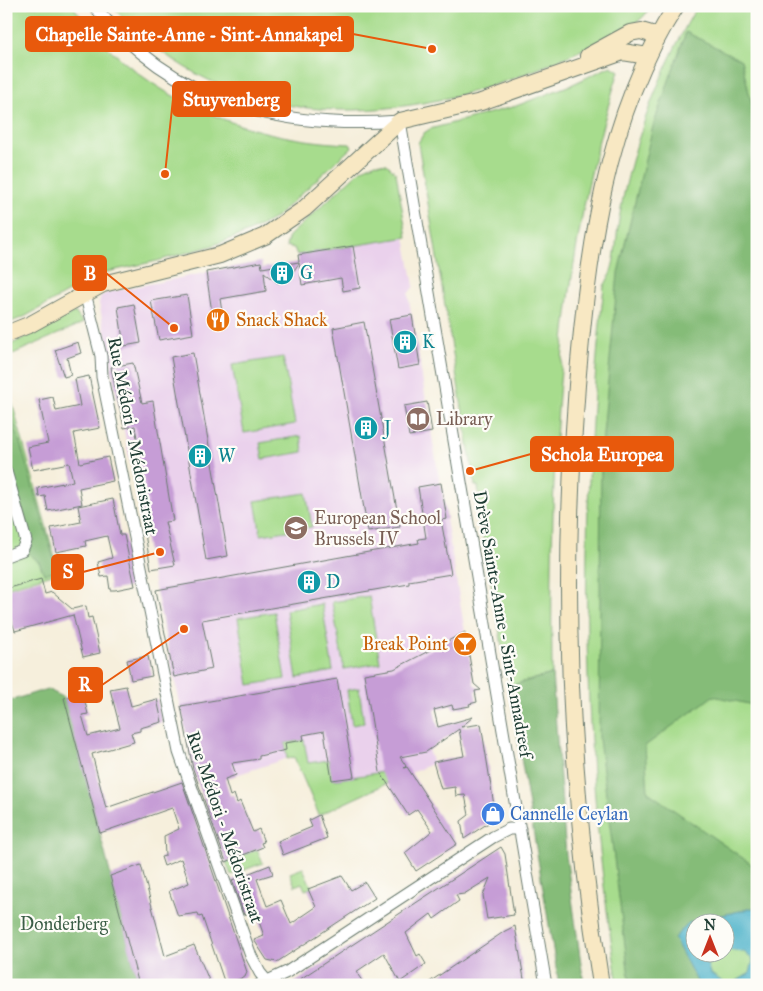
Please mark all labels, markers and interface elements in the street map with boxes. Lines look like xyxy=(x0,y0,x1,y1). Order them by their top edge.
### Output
callout: Chapelle Sainte-Anne - Sint-Annakapel xyxy=(26,17,353,51)
text: Chapelle Sainte-Anne - Sint-Annakapel xyxy=(36,23,343,47)
callout: Stuyvenberg xyxy=(173,82,290,116)
text: Stuyvenberg xyxy=(183,88,280,112)
callout: B xyxy=(73,256,106,290)
building icon: G xyxy=(269,260,295,286)
text: B xyxy=(84,262,96,285)
place label: G xyxy=(300,262,313,284)
restaurant icon: Snack Shack xyxy=(205,307,231,333)
place label: Snack Shack xyxy=(236,309,328,331)
building icon: K xyxy=(392,329,418,355)
place label: K xyxy=(422,331,436,353)
street label: Rue Médori - Médoristraat xyxy=(103,335,163,538)
library icon: Library xyxy=(405,406,431,432)
place label: Library xyxy=(436,408,493,430)
building icon: J xyxy=(353,415,379,441)
place label: J xyxy=(382,417,392,440)
callout: Schola Europea xyxy=(531,437,673,471)
building icon: W xyxy=(187,443,213,469)
text: Schola Europea xyxy=(541,443,664,467)
place label: W xyxy=(218,445,236,467)
street label: Drève Sainte-Anne - Sint-Annadreef xyxy=(469,489,538,762)
place label: European School Brussels IV xyxy=(314,507,441,550)
school or university icon: European School Brussels IV xyxy=(283,515,309,541)
callout: S xyxy=(52,555,83,589)
text: S xyxy=(63,560,74,583)
building icon: D xyxy=(296,569,322,595)
place label: D xyxy=(326,571,340,593)
bar icon: Break Point xyxy=(452,631,478,657)
place label: Break Point xyxy=(362,633,449,655)
callout: R xyxy=(69,668,102,702)
text: R xyxy=(78,673,93,696)
street label: Rue Médori - Médoristraat xyxy=(182,728,268,926)
shop icon: Cannelle Ceylan xyxy=(480,801,506,827)
place label: Cannelle Ceylan xyxy=(510,803,628,825)
park label: Donderberg xyxy=(20,913,109,936)
north arrow xyxy=(686,914,736,964)
text: N xyxy=(704,917,716,934)

